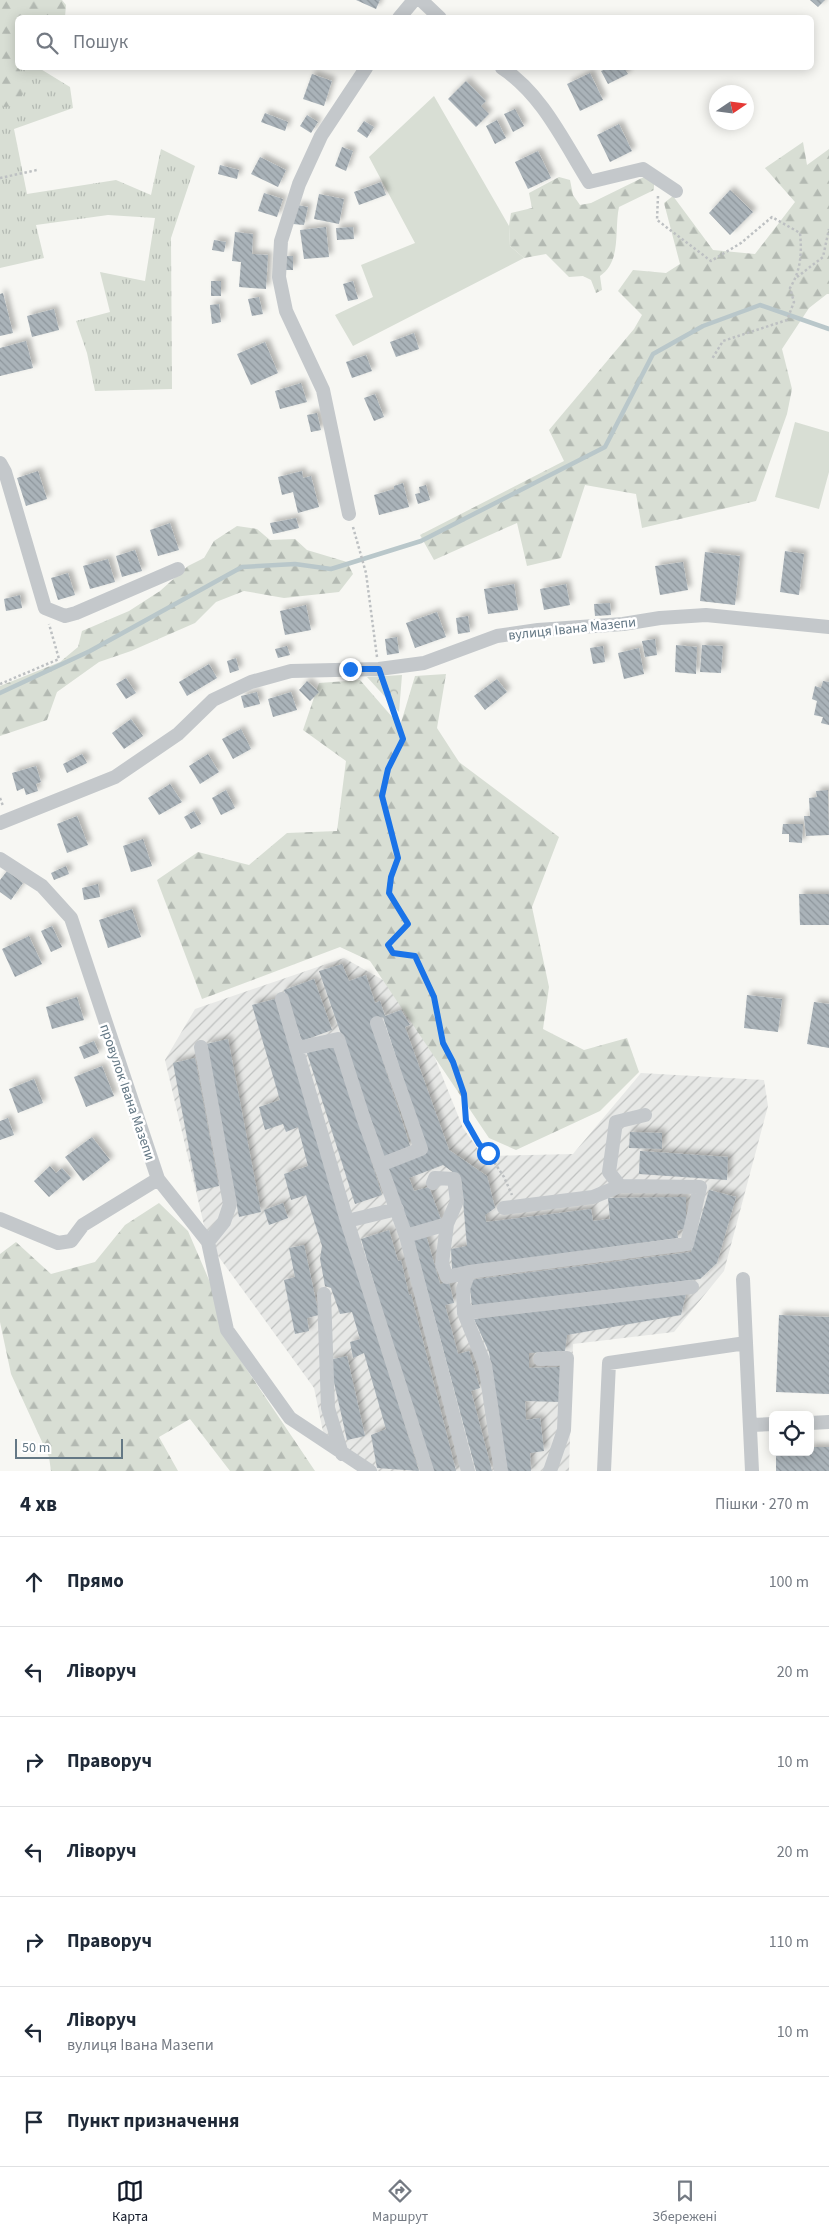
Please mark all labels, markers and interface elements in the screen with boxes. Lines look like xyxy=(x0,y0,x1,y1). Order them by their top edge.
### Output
search box xyxy=(15,15,814,70)
icon: search xyxy=(33,29,61,57)
text: Пошук xyxy=(73,29,128,56)
north arrow xyxy=(709,85,754,130)
street label: вулиця Івана Мазепи xyxy=(507,612,637,646)
route end xyxy=(339,658,362,681)
street label: провулок Івана Мазепи xyxy=(94,1021,160,1163)
route start xyxy=(477,1142,500,1165)
map controls xyxy=(769,1411,814,1456)
button: locate xyxy=(769,1411,814,1456)
scale bar xyxy=(15,1436,122,1459)
text: 50 m xyxy=(22,1438,50,1458)
text: 4 хв xyxy=(20,1489,57,1519)
text: Пішки · 270 m xyxy=(715,1493,809,1515)
icon: ahead xyxy=(20,1568,48,1596)
text: Прямо xyxy=(67,1568,124,1595)
text: 100 m xyxy=(769,1571,809,1593)
icon: left xyxy=(20,1658,48,1686)
text: Ліворуч xyxy=(67,1658,136,1685)
text: 20 m xyxy=(777,1661,809,1683)
icon: right xyxy=(20,1748,48,1776)
text: Праворуч xyxy=(67,1748,152,1775)
text: 10 m xyxy=(777,1751,809,1773)
icon: left xyxy=(20,1838,48,1866)
text: Ліворуч xyxy=(67,1838,136,1865)
text: 20 m xyxy=(777,1841,809,1863)
icon: right xyxy=(20,1928,48,1956)
text: Праворуч xyxy=(67,1928,152,1955)
text: 110 m xyxy=(769,1931,809,1953)
text: Ліворуч xyxy=(67,2007,136,2034)
icon: left xyxy=(20,2018,48,2046)
text: 10 m xyxy=(777,2021,809,2043)
text: вулиця Івана Мазепи xyxy=(67,2034,214,2056)
icon: arrive xyxy=(20,2108,48,2136)
text: Пункт призначення xyxy=(67,2108,239,2135)
tab: Карта xyxy=(112,2177,148,2227)
tab: Маршрут xyxy=(372,2177,428,2227)
tab: Збережені xyxy=(652,2177,717,2227)

